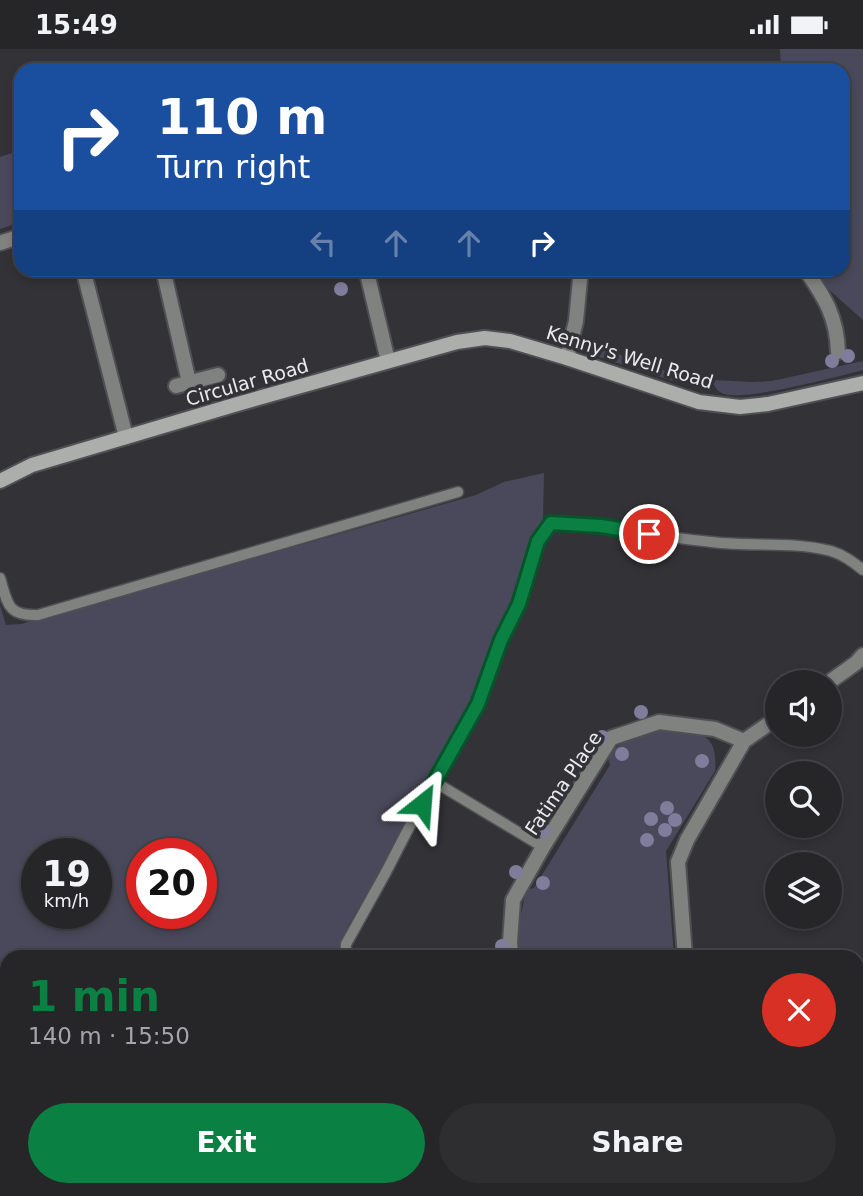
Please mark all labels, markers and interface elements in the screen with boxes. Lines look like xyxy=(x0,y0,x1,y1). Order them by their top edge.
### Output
text: 15:49 xyxy=(35,10,118,40)
text: 110 m xyxy=(157,89,327,146)
icon: right xyxy=(42,91,133,182)
text: Turn right xyxy=(157,148,310,186)
icon: left xyxy=(304,224,342,262)
icon: ahead xyxy=(377,224,415,262)
icon: ahead xyxy=(450,224,488,262)
icon: right xyxy=(523,224,561,262)
street label: Kenny's Well Road xyxy=(544,321,716,393)
street label: Circular Road xyxy=(183,354,311,410)
pin xyxy=(619,504,679,564)
icon: arrive xyxy=(630,515,668,553)
map controls xyxy=(765,670,842,929)
button: sound xyxy=(765,670,842,747)
street label: Fatima Place xyxy=(520,727,606,839)
button: search xyxy=(765,761,842,838)
position arrow xyxy=(385,767,459,841)
speed limit sign: 20 xyxy=(126,838,217,929)
button: layers xyxy=(765,852,842,929)
text: 19 xyxy=(42,854,91,894)
text: km/h xyxy=(44,890,89,911)
text: 1 min xyxy=(28,972,160,1021)
button: close xyxy=(762,973,836,1047)
text: 140 m · 15:50 xyxy=(28,1023,190,1049)
button: Exit xyxy=(28,1103,425,1183)
button: Share xyxy=(439,1103,836,1183)

